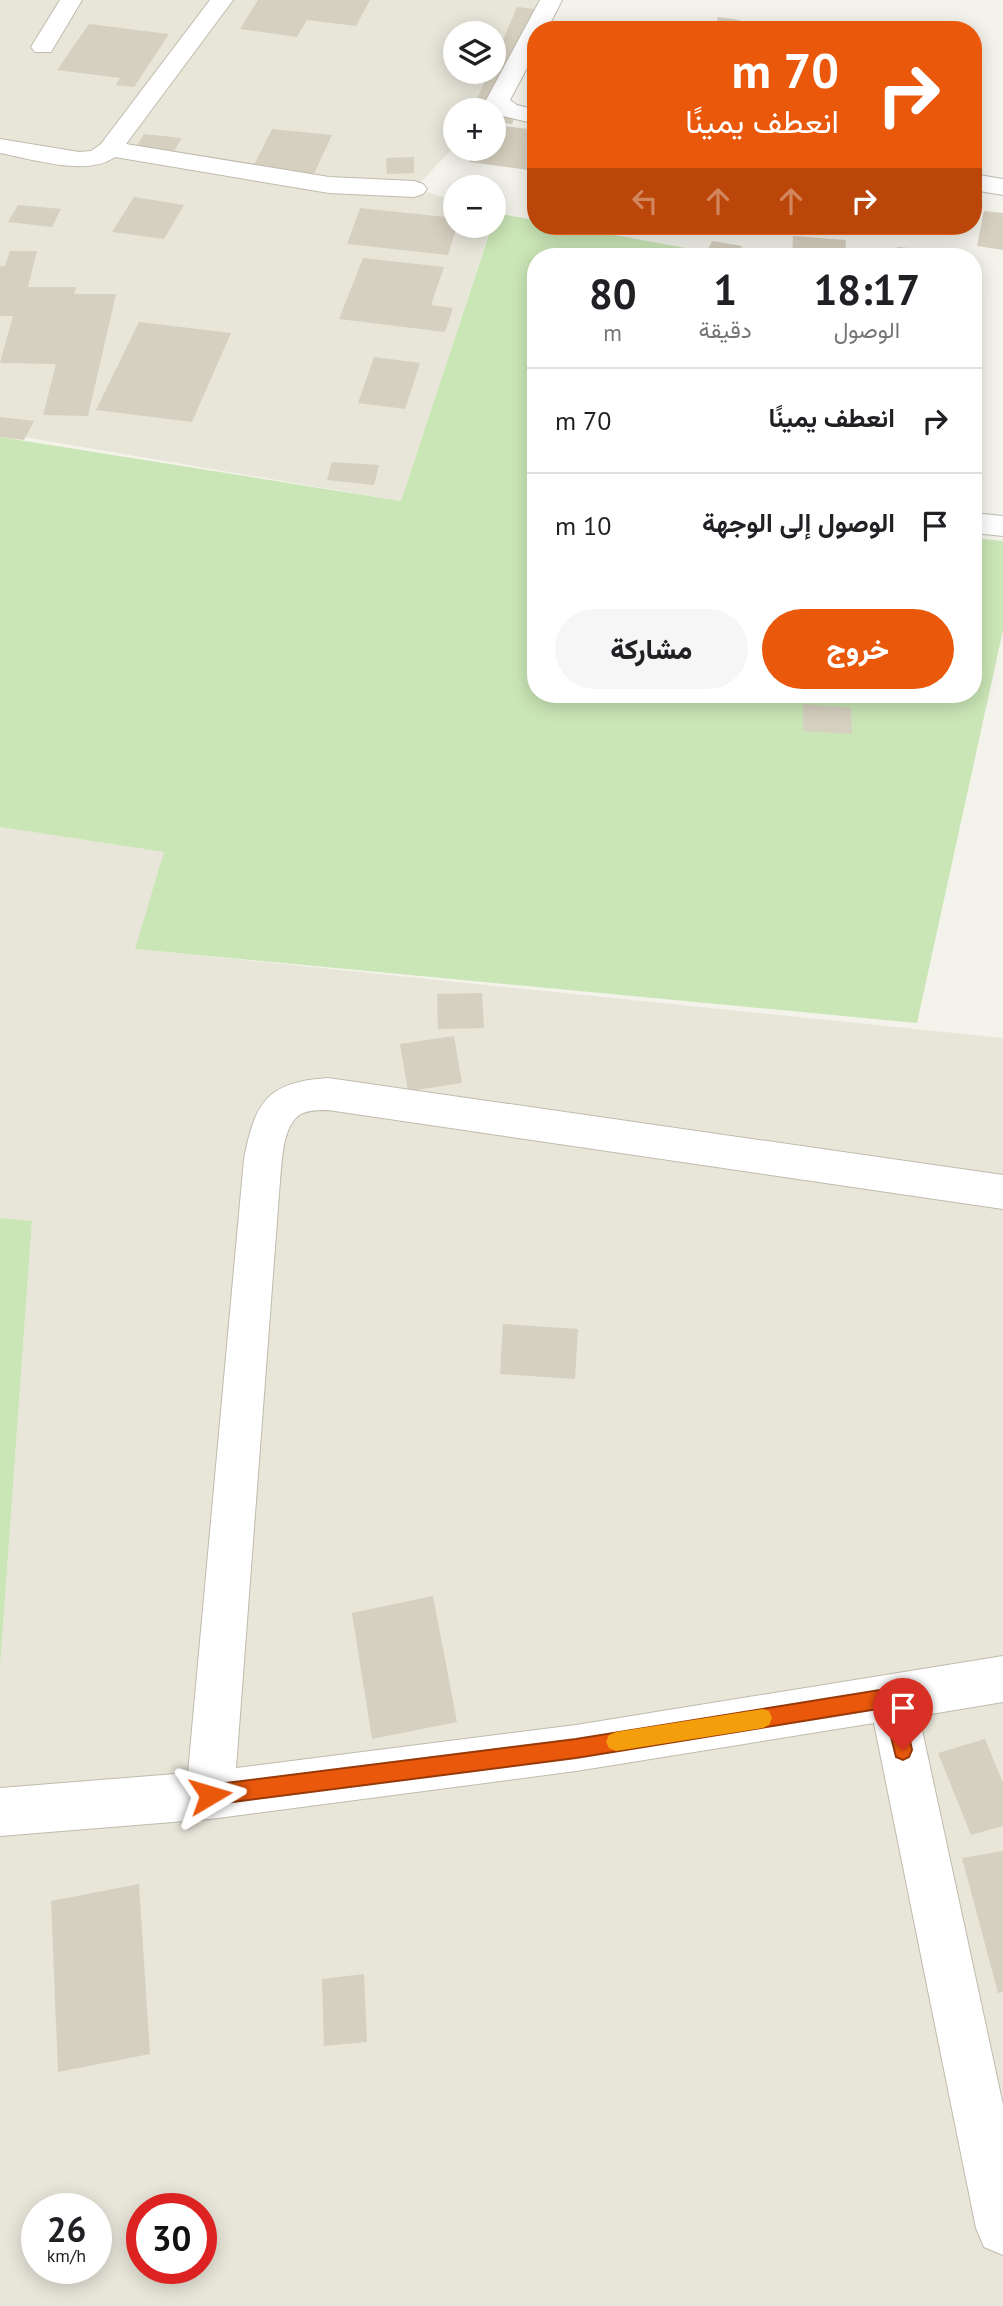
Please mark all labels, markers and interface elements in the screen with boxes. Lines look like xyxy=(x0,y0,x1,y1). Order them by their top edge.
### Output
map controls xyxy=(443,21,506,238)
button: layers xyxy=(443,21,506,84)
text: 70 m xyxy=(732,38,839,102)
icon: right xyxy=(863,49,954,140)
button: + xyxy=(443,98,506,161)
text: انعطف يمينًا xyxy=(685,100,839,142)
button: − xyxy=(443,175,506,238)
icon: left xyxy=(626,182,664,220)
icon: ahead xyxy=(699,182,737,220)
icon: ahead xyxy=(772,182,810,220)
icon: right xyxy=(845,182,883,220)
text: 1 xyxy=(713,262,737,317)
text: 18:17 xyxy=(814,262,920,317)
text: 80 xyxy=(589,266,637,321)
text: دقيقة xyxy=(698,315,752,344)
text: الوصول xyxy=(834,315,900,344)
text: m xyxy=(603,318,622,347)
text: انعطف يمينًا xyxy=(769,401,895,434)
icon: right xyxy=(916,402,954,440)
text: 70 m xyxy=(555,404,611,437)
text: الوصول إلى الوجهة xyxy=(702,506,895,539)
icon: arrive xyxy=(916,507,954,545)
text: 10 m xyxy=(555,509,611,542)
button: مشاركة xyxy=(555,609,748,689)
button: خروج xyxy=(762,609,954,689)
pin xyxy=(873,1678,933,1750)
icon: arrive xyxy=(884,1689,922,1727)
position arrow xyxy=(173,1758,247,1832)
speed limit sign: 30 xyxy=(126,2193,217,2284)
text: 26 xyxy=(47,2206,86,2252)
text: km/h xyxy=(47,2244,86,2267)

